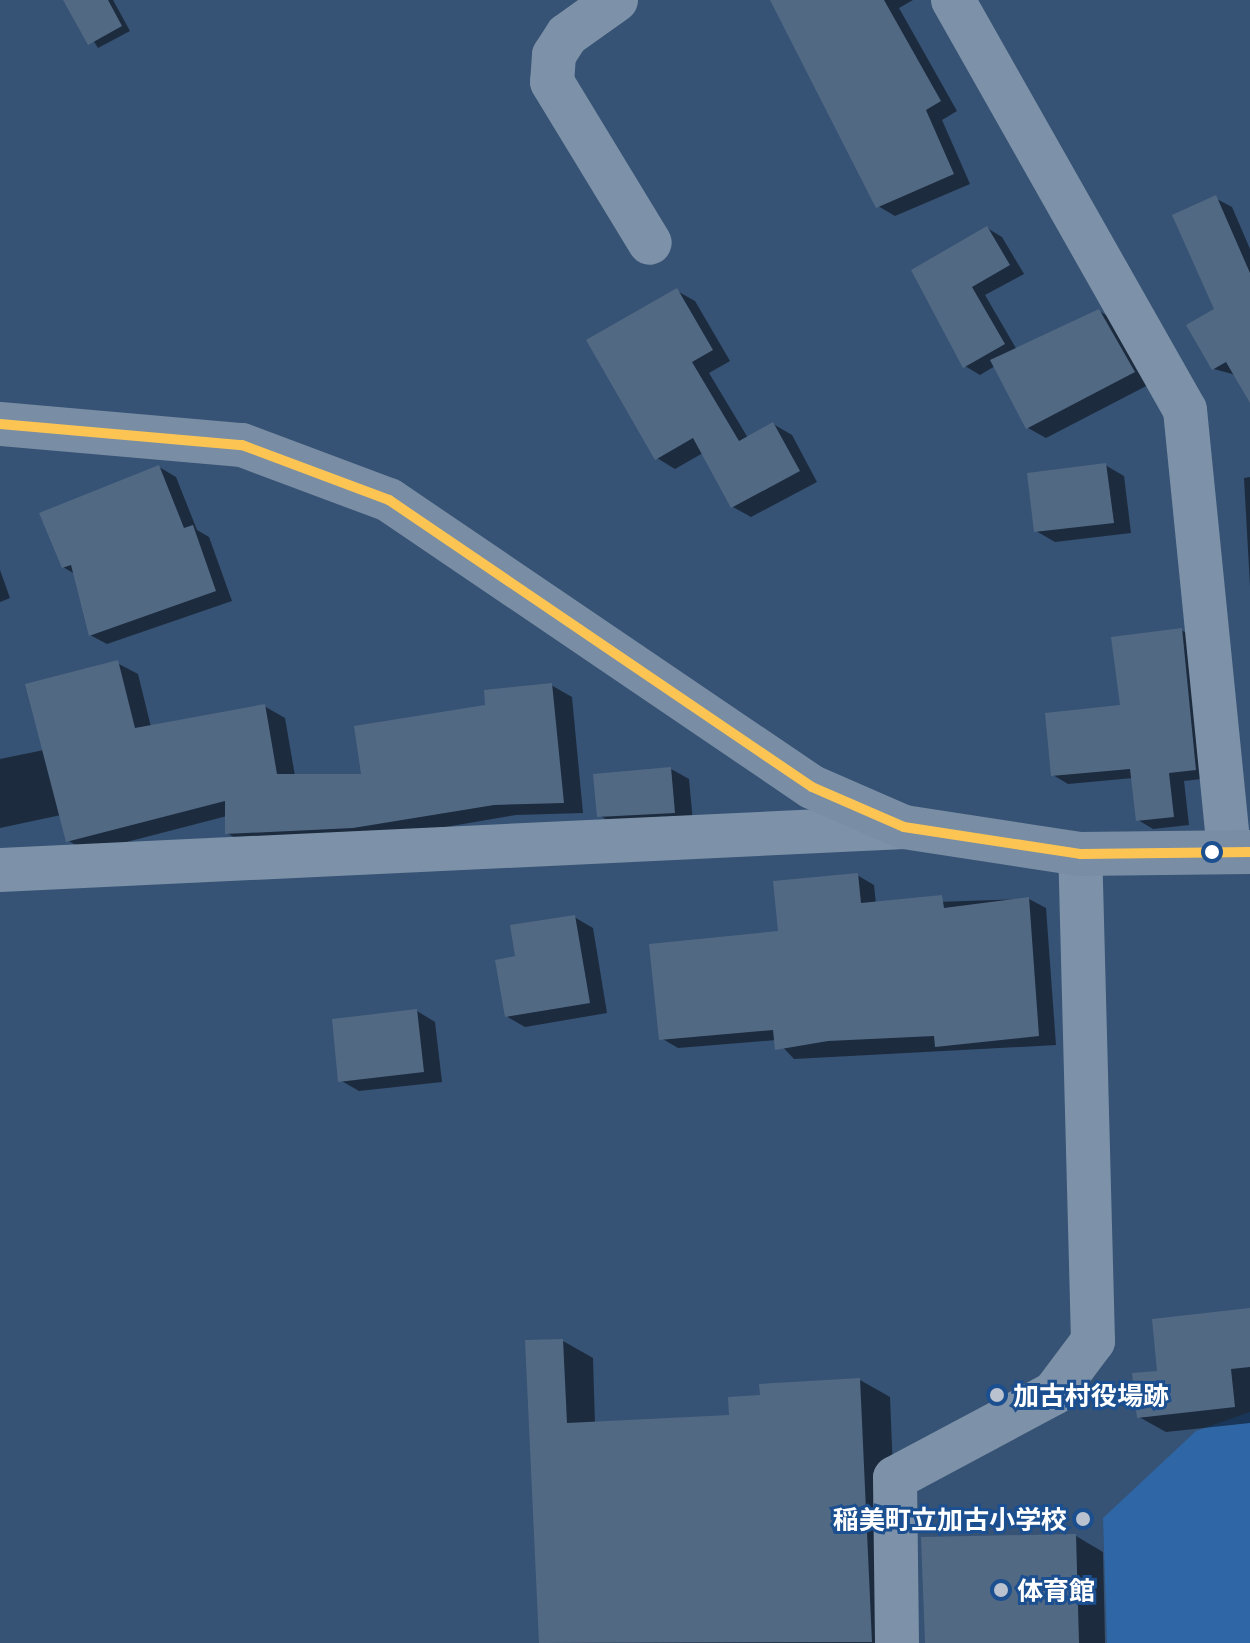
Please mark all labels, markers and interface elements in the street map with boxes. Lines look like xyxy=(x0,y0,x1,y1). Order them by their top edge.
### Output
unlabelled marker xyxy=(1204,844,1220,860)
place label: 加古村役場跡 xyxy=(1013,1379,1169,1411)
marker: 加古村役場跡 xyxy=(988,1386,1006,1404)
place label: 稲美町立加古小学校 xyxy=(833,1503,1067,1535)
marker: 稲美町立加古小学校 xyxy=(1074,1510,1092,1528)
place label: 体育館 xyxy=(1017,1574,1095,1606)
marker: 体育館 xyxy=(992,1581,1010,1599)

